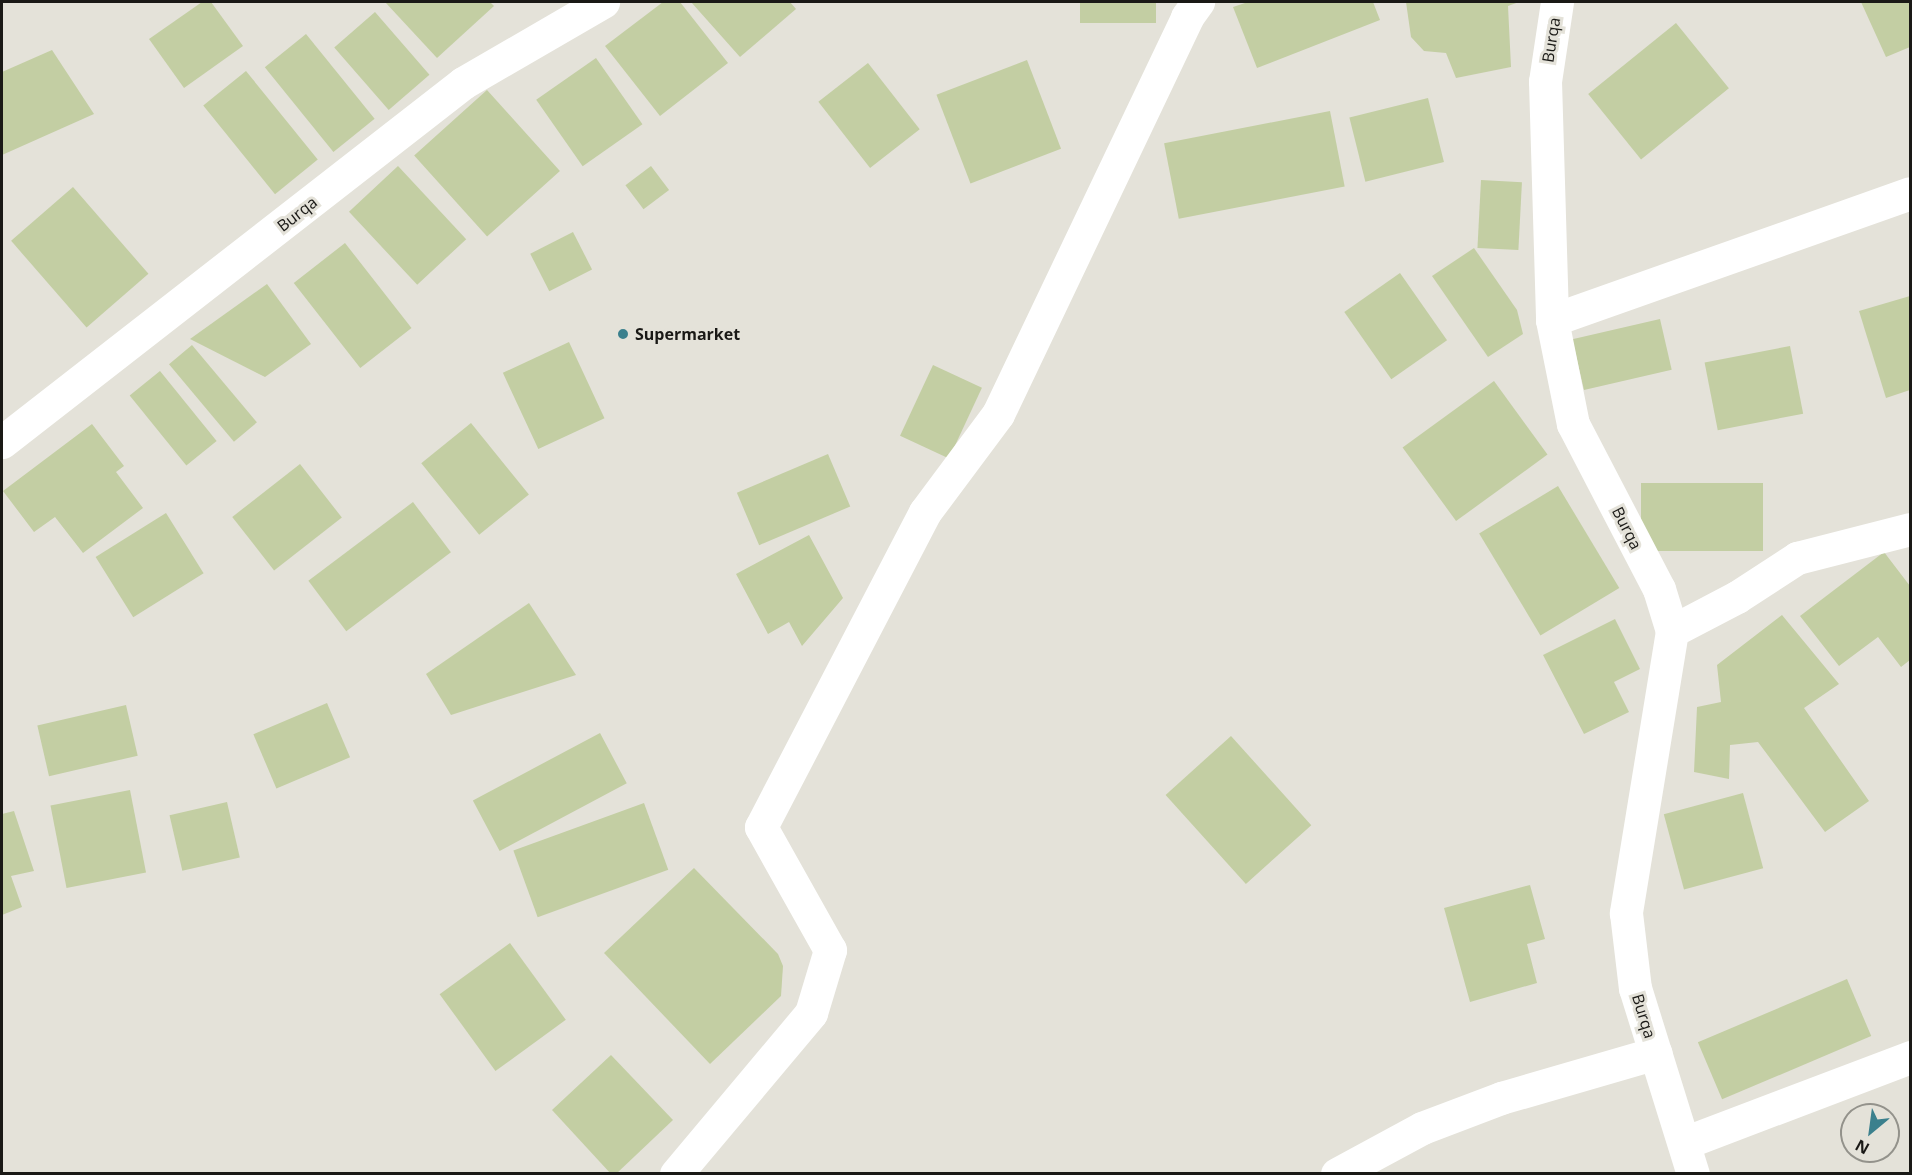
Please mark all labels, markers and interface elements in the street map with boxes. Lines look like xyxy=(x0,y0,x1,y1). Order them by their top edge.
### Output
street label: Burqa xyxy=(1538,16,1564,64)
street label: Burqa xyxy=(273,192,321,236)
place label: Supermarket xyxy=(635,324,740,344)
marker: Supermarket xyxy=(616,327,630,341)
street label: Burqa xyxy=(1608,503,1646,553)
street label: Burqa xyxy=(1628,992,1660,1040)
north arrow xyxy=(1840,1103,1900,1163)
text: N xyxy=(1851,1134,1873,1160)

